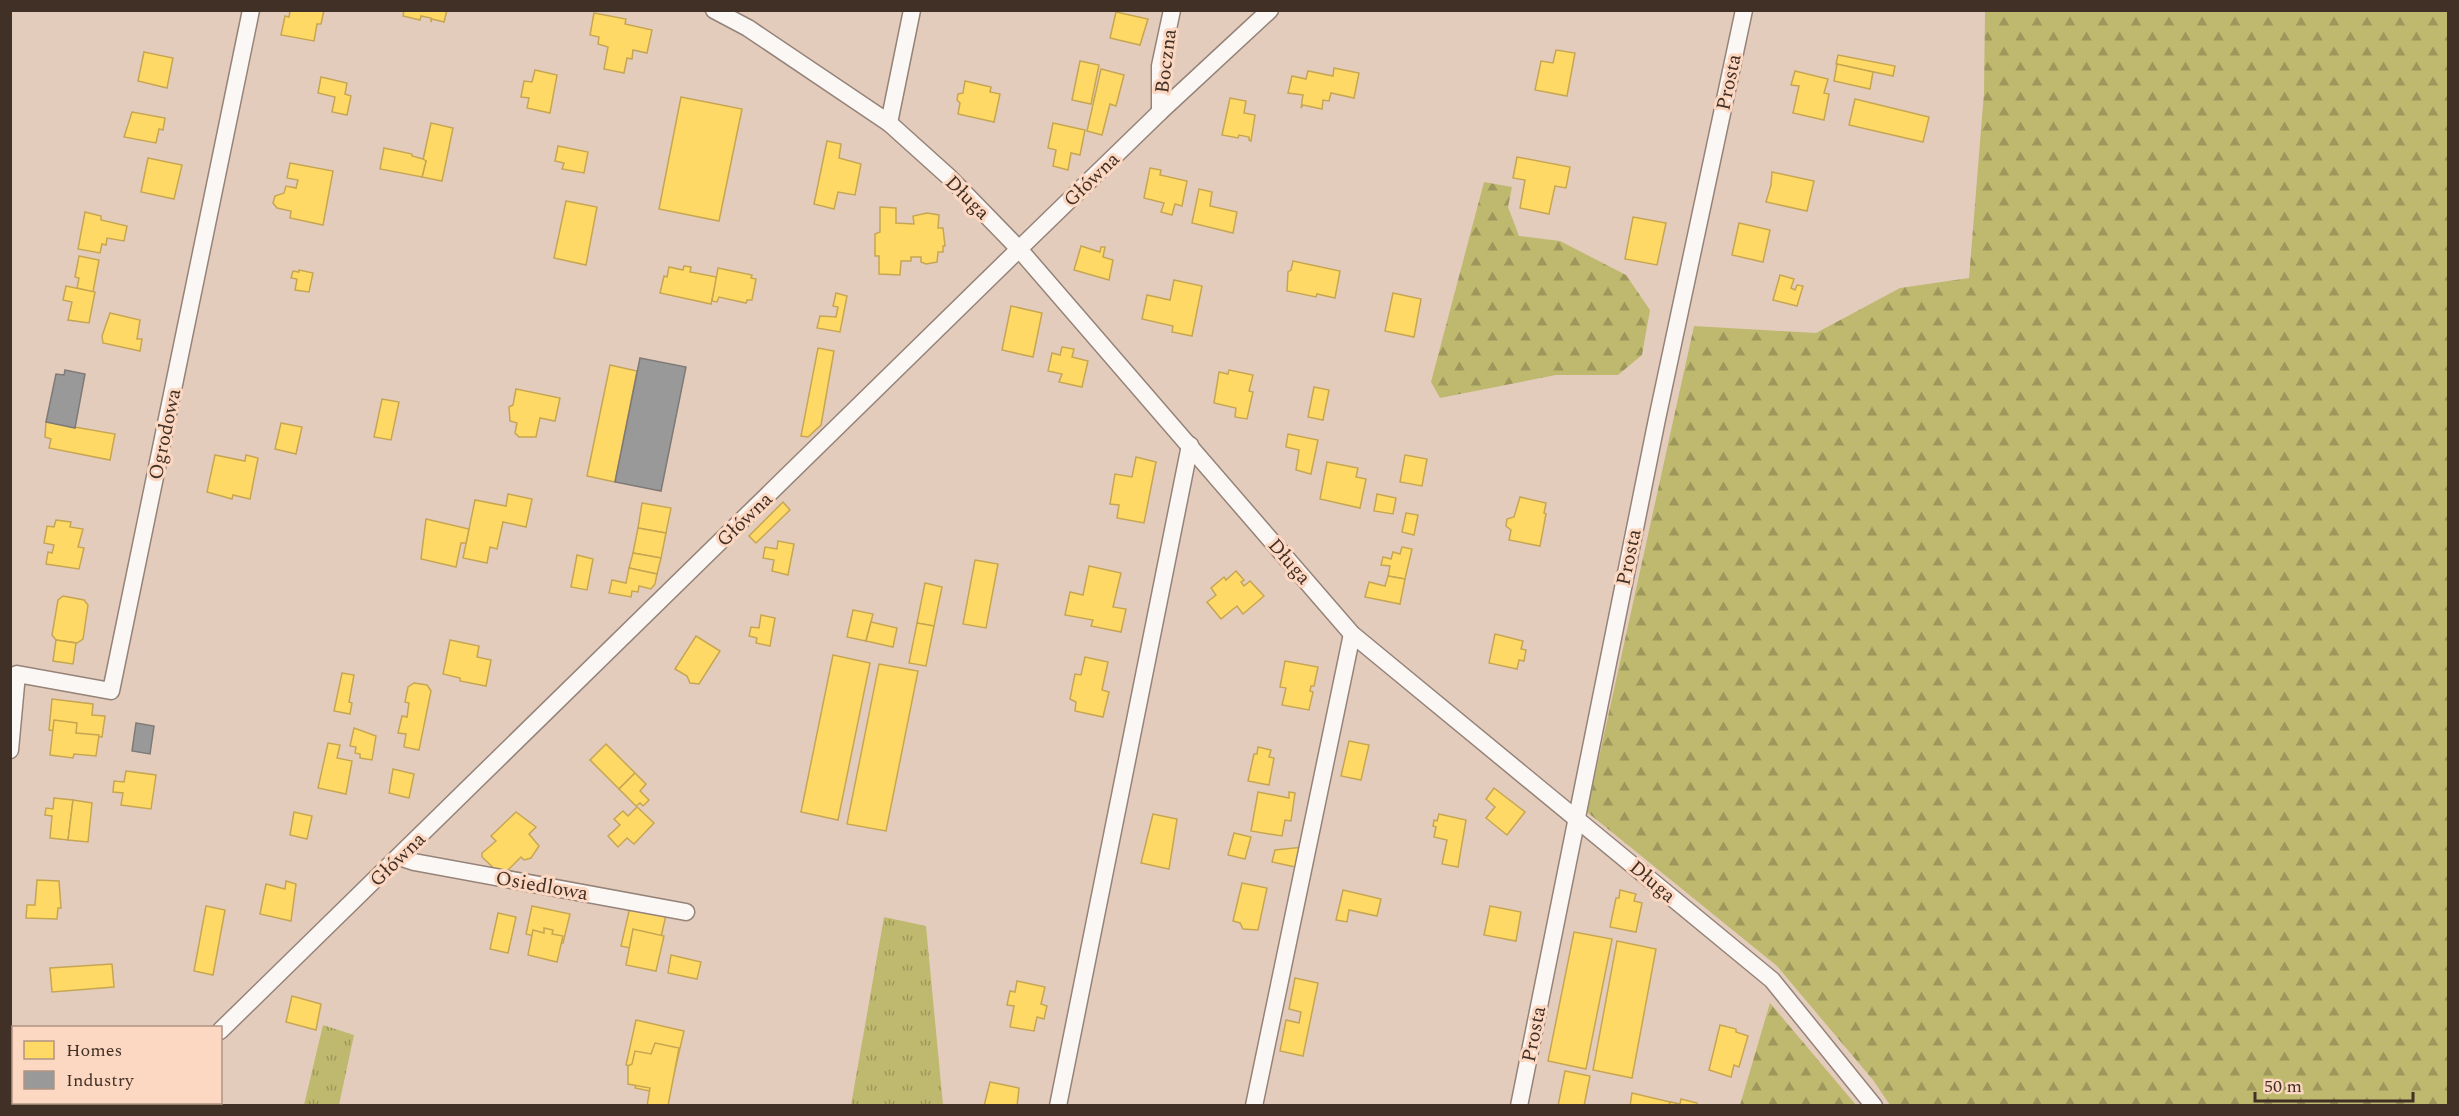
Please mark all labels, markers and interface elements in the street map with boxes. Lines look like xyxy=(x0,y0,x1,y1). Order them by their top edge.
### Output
street label: Boczna xyxy=(1147,27,1185,95)
street label: Prosta xyxy=(1708,51,1750,113)
street label: Główna xyxy=(1057,145,1127,214)
street label: Długa xyxy=(938,168,997,227)
street label: Ogrodowa xyxy=(141,386,189,483)
street label: Główna xyxy=(710,485,780,554)
street label: Prosta xyxy=(1608,526,1650,588)
street label: Długa xyxy=(1261,532,1318,592)
street label: Główna xyxy=(363,825,433,894)
street label: Długa xyxy=(1622,853,1683,910)
street label: Osiedlowa xyxy=(493,863,591,909)
street label: Prosta xyxy=(1514,1003,1554,1065)
legend xyxy=(12,1026,222,1104)
text: Homes xyxy=(66,1037,122,1064)
scale bar xyxy=(2255,1065,2412,1103)
text: Industry xyxy=(66,1067,135,1094)
text: 50 m xyxy=(2264,1073,2302,1100)

